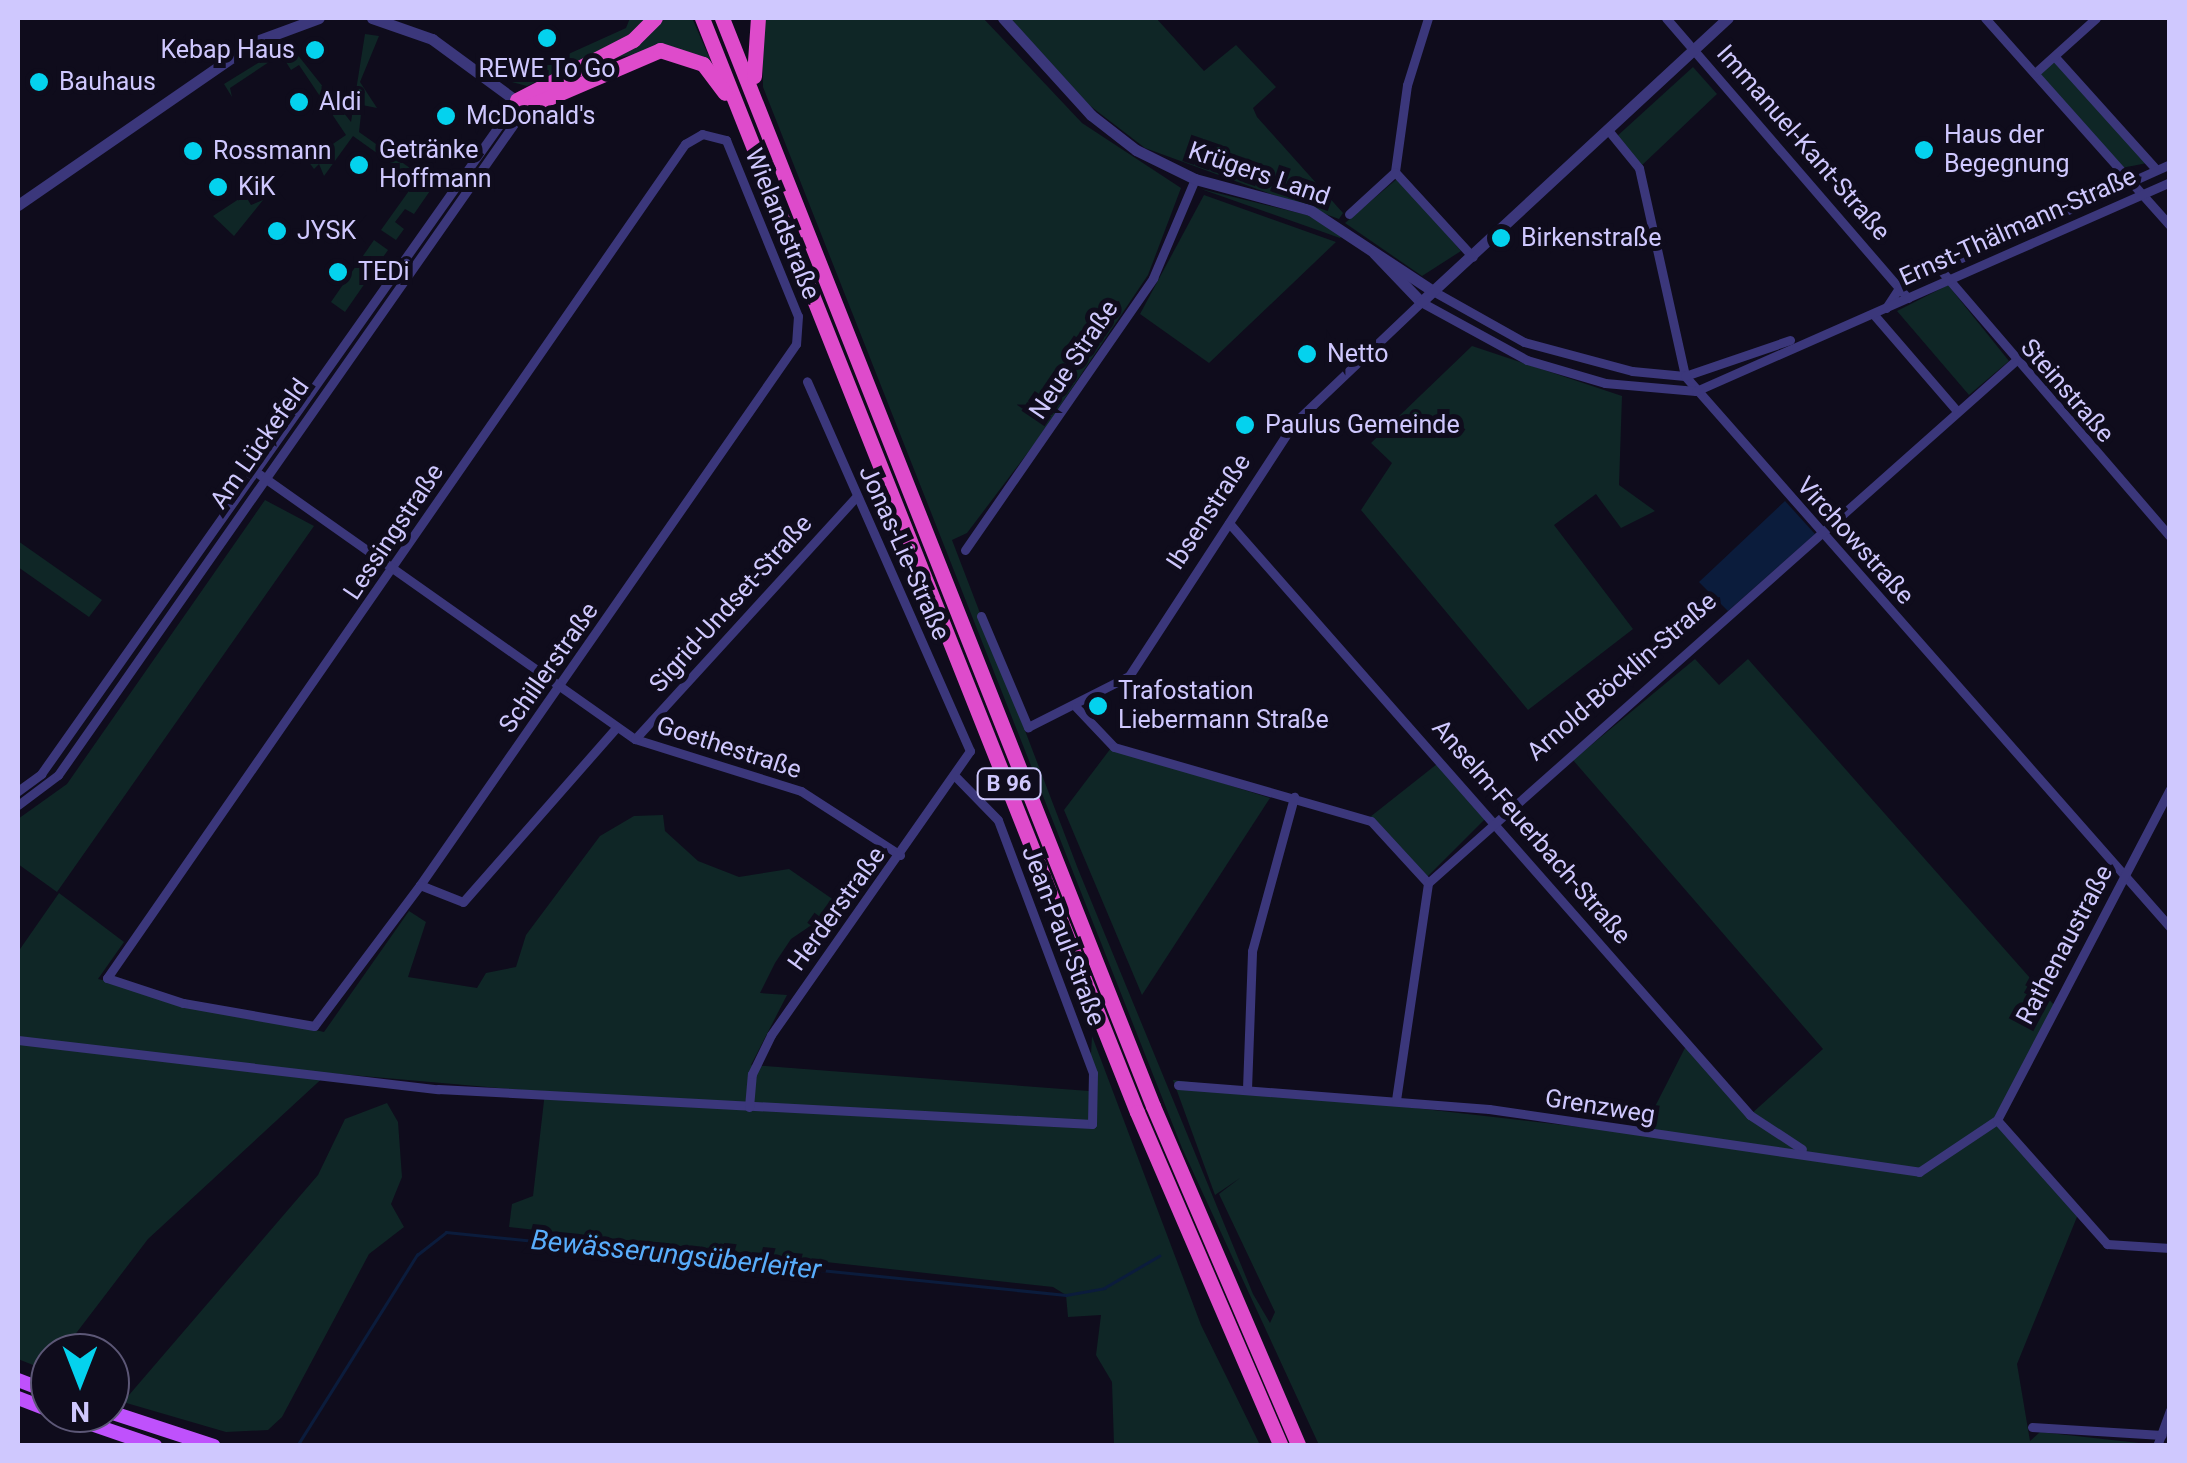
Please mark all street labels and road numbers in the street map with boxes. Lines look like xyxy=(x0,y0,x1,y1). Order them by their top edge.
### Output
street label: Immanuel-Kant-Straße xyxy=(1710,39,1896,247)
street label: Krügers Land xyxy=(1184,136,1334,212)
street label: Wielandstraße xyxy=(738,144,826,304)
street label: Ernst-Thälmann-Straße xyxy=(1895,161,2141,293)
street label: Neue Straße xyxy=(1023,295,1125,425)
street label: Steinstraße xyxy=(2014,333,2120,449)
street label: Am Lückefeld xyxy=(204,373,316,515)
street label: Ibsenstraße xyxy=(1161,449,1257,575)
street label: Lessingstraße xyxy=(338,458,450,606)
street label: Jonas-Lie-Straße xyxy=(852,461,956,645)
street label: Virchowstraße xyxy=(1790,471,1920,611)
street label: Sigrid-Undset-Straße xyxy=(643,509,819,699)
street label: Arnold-Böcklin-Straße xyxy=(1521,587,1723,767)
street label: Schillerstraße xyxy=(493,597,605,739)
street label: Goethestraße xyxy=(653,710,805,786)
street label: Anselm-Feuerbach-Straße xyxy=(1425,714,1637,950)
road number: B 96 xyxy=(976,767,1042,801)
street label: Herderstraße xyxy=(782,841,892,977)
street label: Jean-Paul-Straße xyxy=(1015,842,1111,1030)
street label: Rathenaustraße xyxy=(2010,860,2120,1030)
street label: Grenzweg xyxy=(1543,1084,1657,1130)

